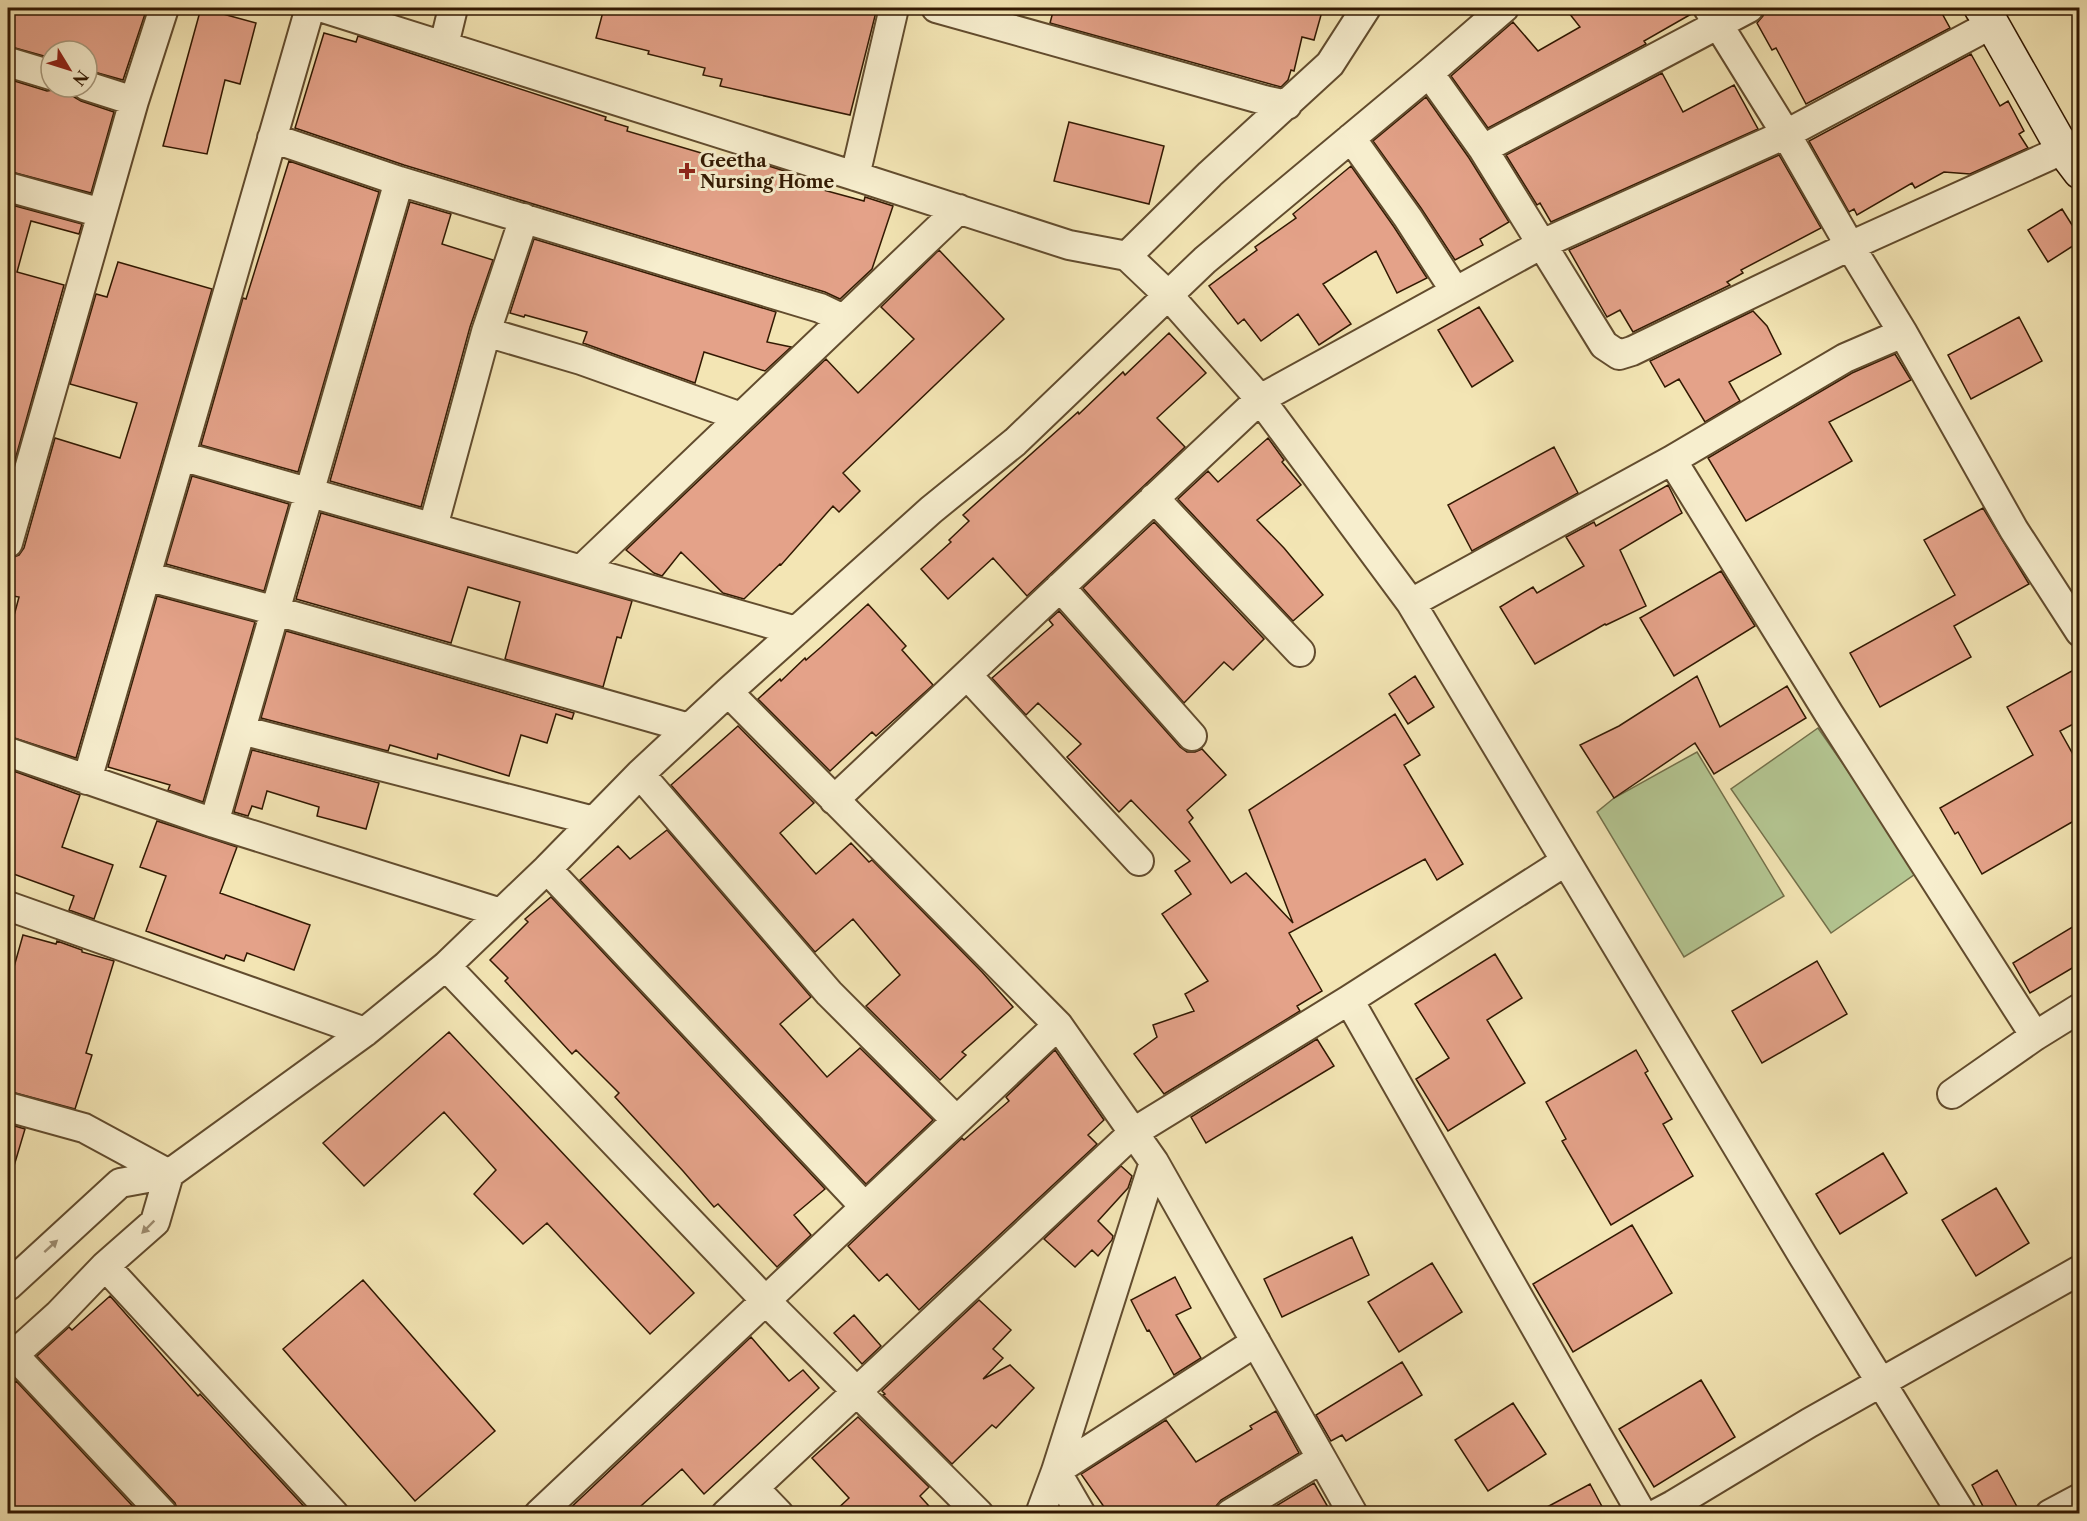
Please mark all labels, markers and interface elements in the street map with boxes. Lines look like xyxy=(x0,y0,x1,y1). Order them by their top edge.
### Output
north arrow xyxy=(39,39,99,99)
text: N xyxy=(69,67,93,90)
place label: Geetha Nursing Home xyxy=(700,150,834,193)
marker: Geetha Nursing Home xyxy=(678,162,696,180)
one-way arrow xyxy=(141,1220,156,1234)
one-way arrow xyxy=(43,1239,58,1253)

